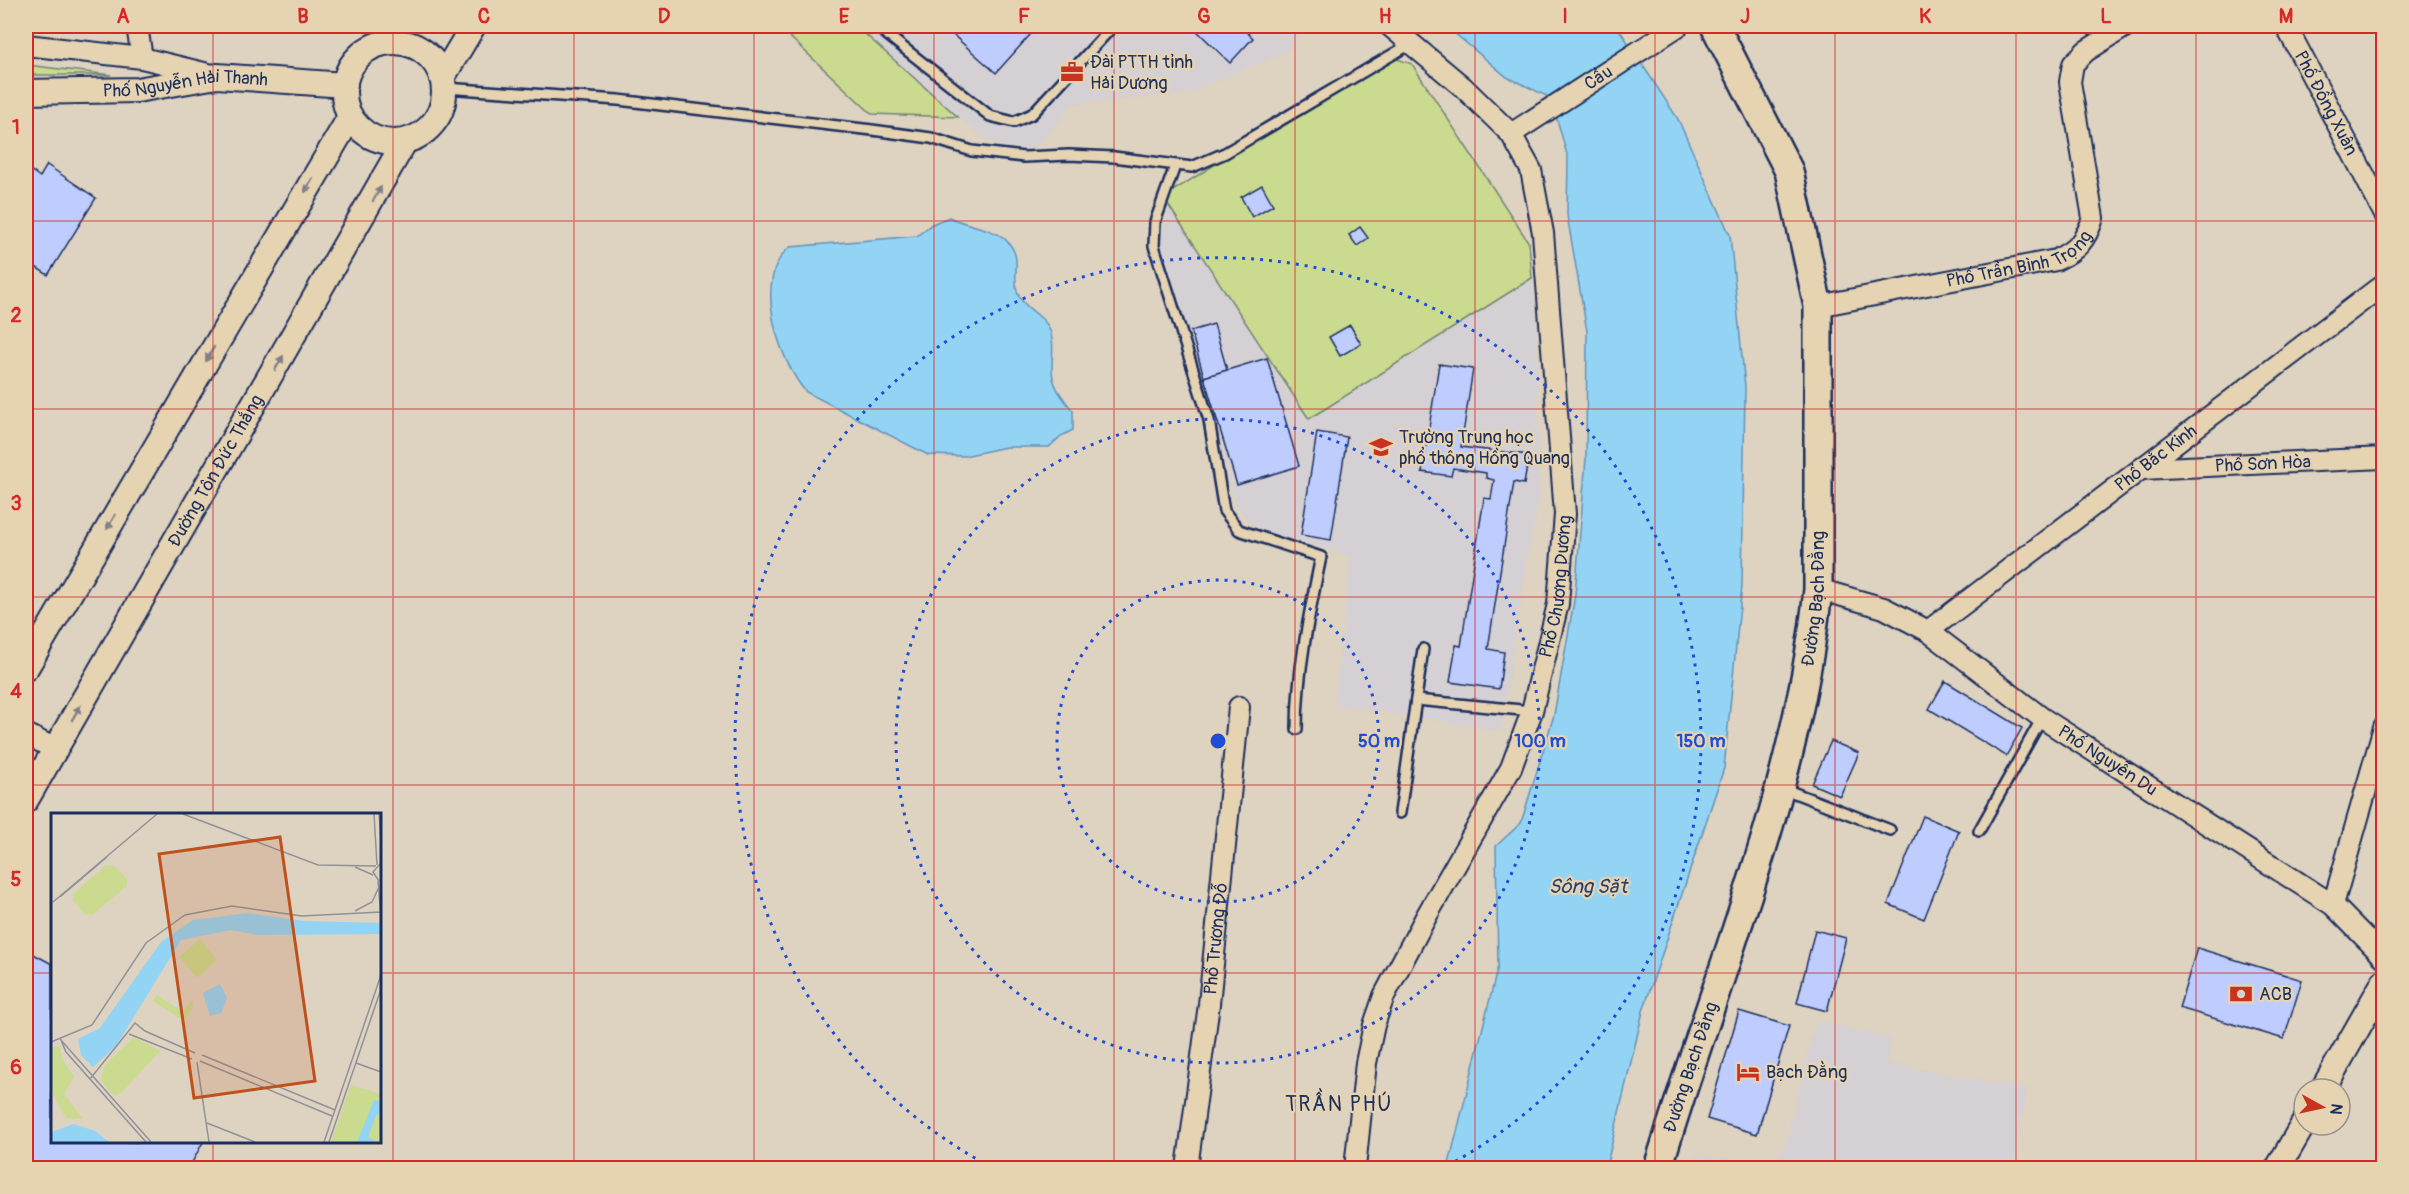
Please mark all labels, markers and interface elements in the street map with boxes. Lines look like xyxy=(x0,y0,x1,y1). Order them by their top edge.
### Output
text: A xyxy=(117,4,130,29)
text: B xyxy=(297,4,309,29)
text: C xyxy=(478,4,490,29)
text: D xyxy=(658,4,671,29)
text: E xyxy=(839,4,850,29)
text: F xyxy=(1018,4,1030,29)
text: G xyxy=(1197,4,1211,29)
text: H xyxy=(1379,4,1392,29)
text: I xyxy=(1562,4,1568,29)
text: J xyxy=(1740,4,1750,29)
text: K xyxy=(1919,4,1931,29)
text: L xyxy=(2100,4,2112,29)
text: M xyxy=(2279,4,2293,29)
street label: Phố Đồng Xuân xyxy=(2289,47,2363,159)
place label: Đài PTTH tỉnh Hải Dương xyxy=(1090,51,1193,95)
office icon: Đài PTTH tỉnh Hải Dương xyxy=(1059,59,1085,85)
street label: Cầu xyxy=(1580,60,1617,95)
street label: Phố Nguyễn Hải Thanh xyxy=(103,64,269,102)
text: 1 xyxy=(12,115,20,140)
one-way arrow xyxy=(303,177,314,193)
one-way arrow xyxy=(371,186,382,202)
street label: Phố Trần Bình Trọng xyxy=(1944,226,2097,292)
text: 2 xyxy=(10,303,22,328)
one-way arrow xyxy=(205,345,215,362)
one-way arrow xyxy=(274,354,284,371)
street label: Đường Tôn Đức Thắng xyxy=(163,390,268,551)
street label: Phố Bắc Kinh xyxy=(2110,419,2201,496)
place label: Trường Trung học phổ thông Hồng Quang xyxy=(1399,426,1570,470)
school or university icon: Trường Trung học phổ thông Hồng Quang xyxy=(1368,434,1394,460)
street label: Phố Sơn Hòa xyxy=(2214,450,2311,477)
text: 3 xyxy=(10,491,22,516)
one-way arrow xyxy=(106,514,116,531)
street label: Phố Chương Dương xyxy=(1534,514,1576,660)
street label: Đường Bạch Đằng xyxy=(1796,531,1830,668)
text: 4 xyxy=(10,679,22,704)
one-way arrow xyxy=(71,704,81,721)
street label: Phố Nguyễn Du xyxy=(2054,720,2162,801)
text: 50 m xyxy=(1358,730,1400,753)
text: 100 m xyxy=(1514,730,1566,753)
text: 150 m xyxy=(1677,730,1726,753)
centre of rings xyxy=(1208,731,1228,751)
inset map xyxy=(51,813,381,1143)
text: 5 xyxy=(11,867,22,892)
water label: Sông Sặt xyxy=(1549,874,1629,899)
street label: Phố Trương Đỗ xyxy=(1198,882,1233,996)
bank icon: ACB xyxy=(2228,981,2254,1007)
place label: ACB xyxy=(2259,983,2292,1006)
street label: Đường Bạch Đằng xyxy=(1658,999,1723,1135)
text: 6 xyxy=(10,1055,22,1080)
hotel icon: Bạch Đằng xyxy=(1735,1059,1761,1085)
place label: Bạch Đằng xyxy=(1766,1060,1847,1084)
north arrow xyxy=(2292,1077,2352,1137)
district label: TRẦN PHÚ xyxy=(1285,1088,1393,1118)
text: N xyxy=(2325,1102,2347,1116)

